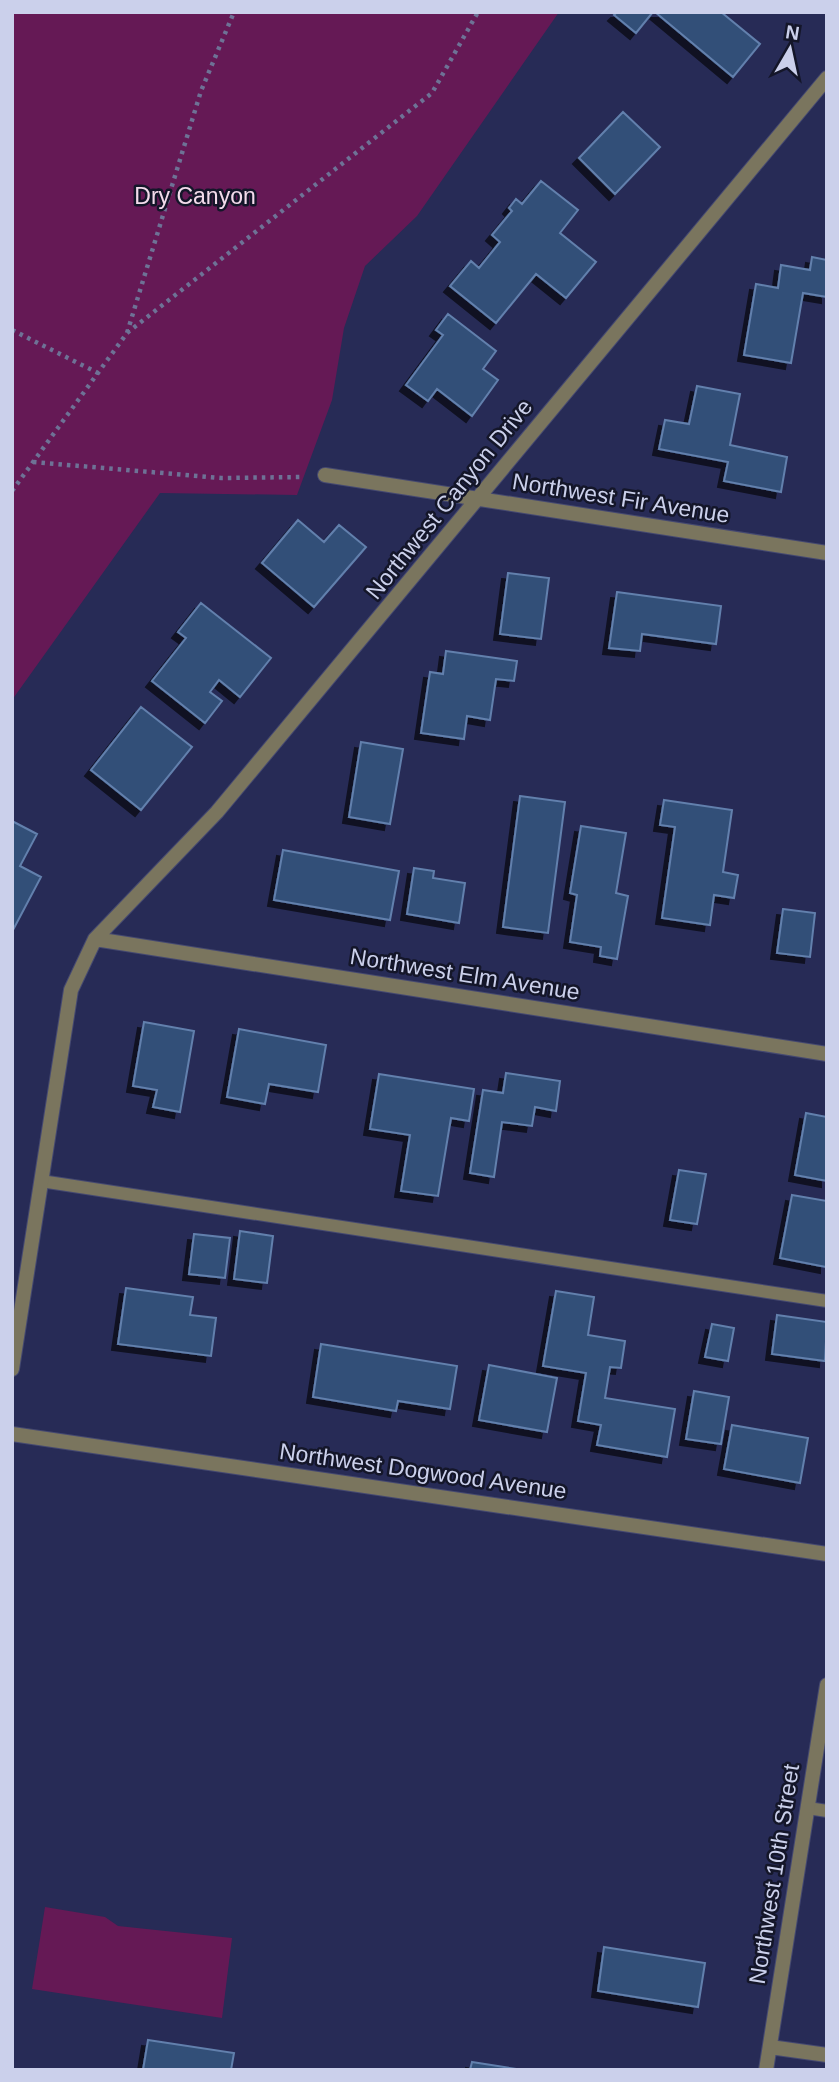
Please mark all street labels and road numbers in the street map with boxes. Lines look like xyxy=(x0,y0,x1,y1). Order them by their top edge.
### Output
street label: Northwest Canyon Drive xyxy=(360,394,538,604)
street label: Northwest Fir Avenue xyxy=(511,468,731,528)
street label: Northwest Elm Avenue xyxy=(348,943,582,1005)
street label: Northwest Dogwood Avenue xyxy=(278,1438,568,1504)
street label: Northwest 10th Street xyxy=(744,1762,804,1986)

